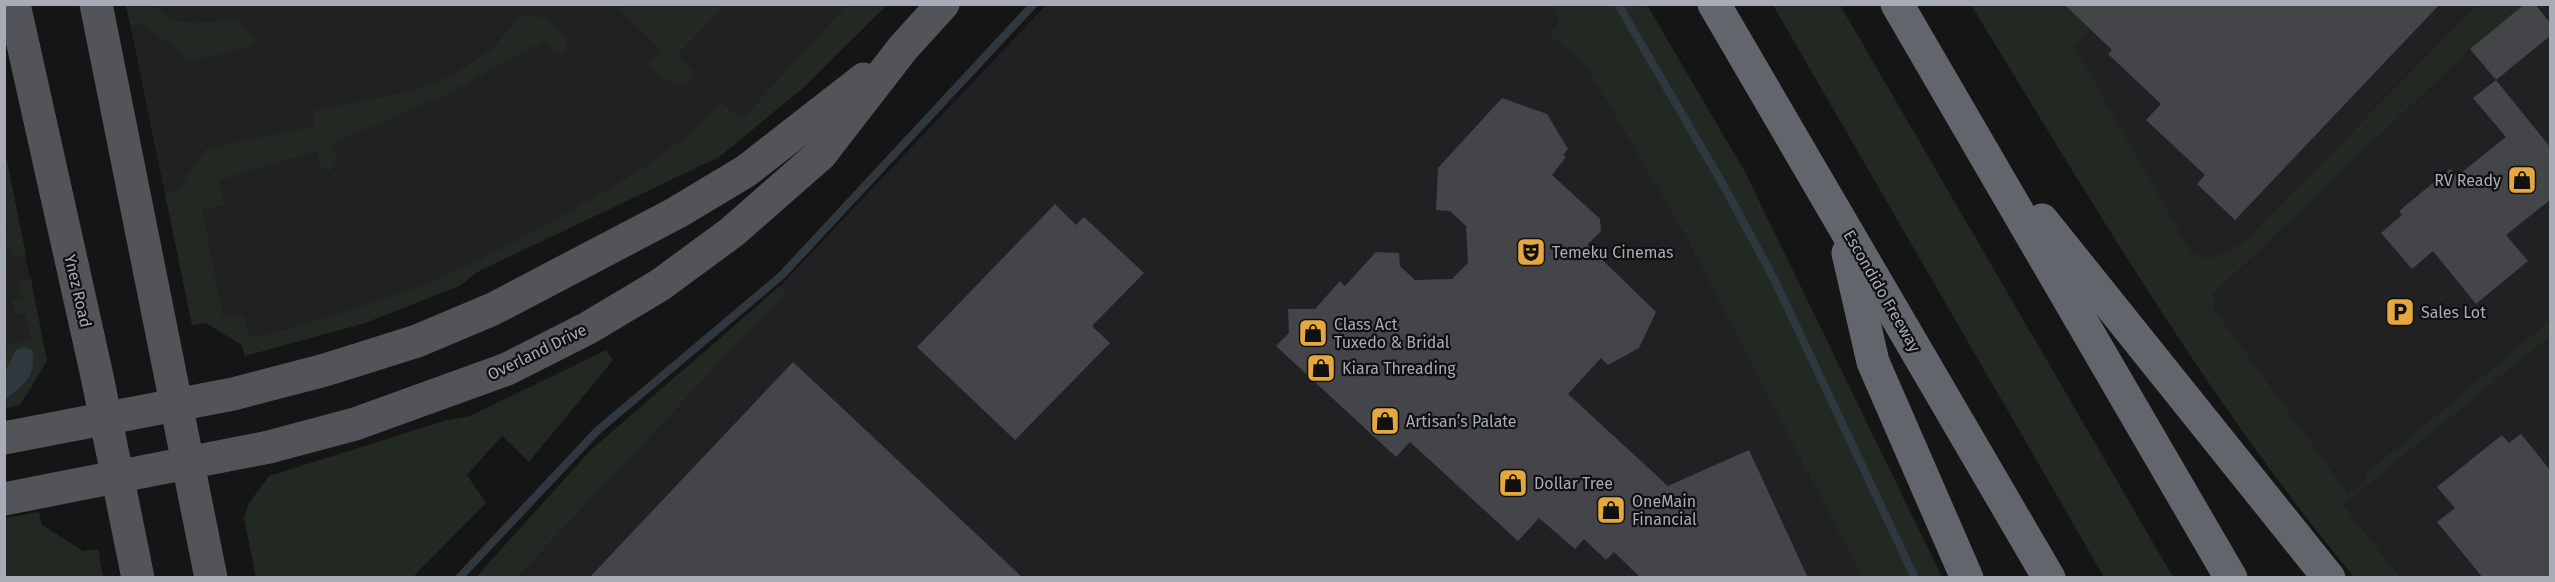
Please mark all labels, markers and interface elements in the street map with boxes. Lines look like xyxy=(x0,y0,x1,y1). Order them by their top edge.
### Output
shop icon: RV Ready xyxy=(2506,164,2538,196)
place label: RV Ready xyxy=(2434,171,2501,190)
street label: Escondido Freeway xyxy=(1839,227,1925,355)
theatre icon: Temeku Cinemas xyxy=(1515,236,1547,268)
place label: Temeku Cinemas xyxy=(1552,243,1673,262)
street label: Ynez Road xyxy=(60,253,96,329)
parking icon: Sales Lot xyxy=(2384,296,2416,328)
place label: Sales Lot xyxy=(2421,303,2486,322)
place label: Class Act Tuxedo & Bridal xyxy=(1334,315,1450,352)
shop icon: Class Act Tuxedo & Bridal xyxy=(1297,317,1329,349)
street label: Overland Drive xyxy=(484,320,590,384)
shop icon: Kiara Threading xyxy=(1305,352,1337,384)
place label: Kiara Threading xyxy=(1342,359,1456,378)
shop icon: Artisan’s Palate xyxy=(1369,405,1401,437)
place label: Artisan’s Palate xyxy=(1406,412,1517,431)
shop icon: Dollar Tree xyxy=(1497,467,1529,499)
place label: Dollar Tree xyxy=(1534,474,1613,493)
place label: OneMain Financial xyxy=(1632,492,1697,529)
shop icon: OneMain Financial xyxy=(1595,494,1627,526)

